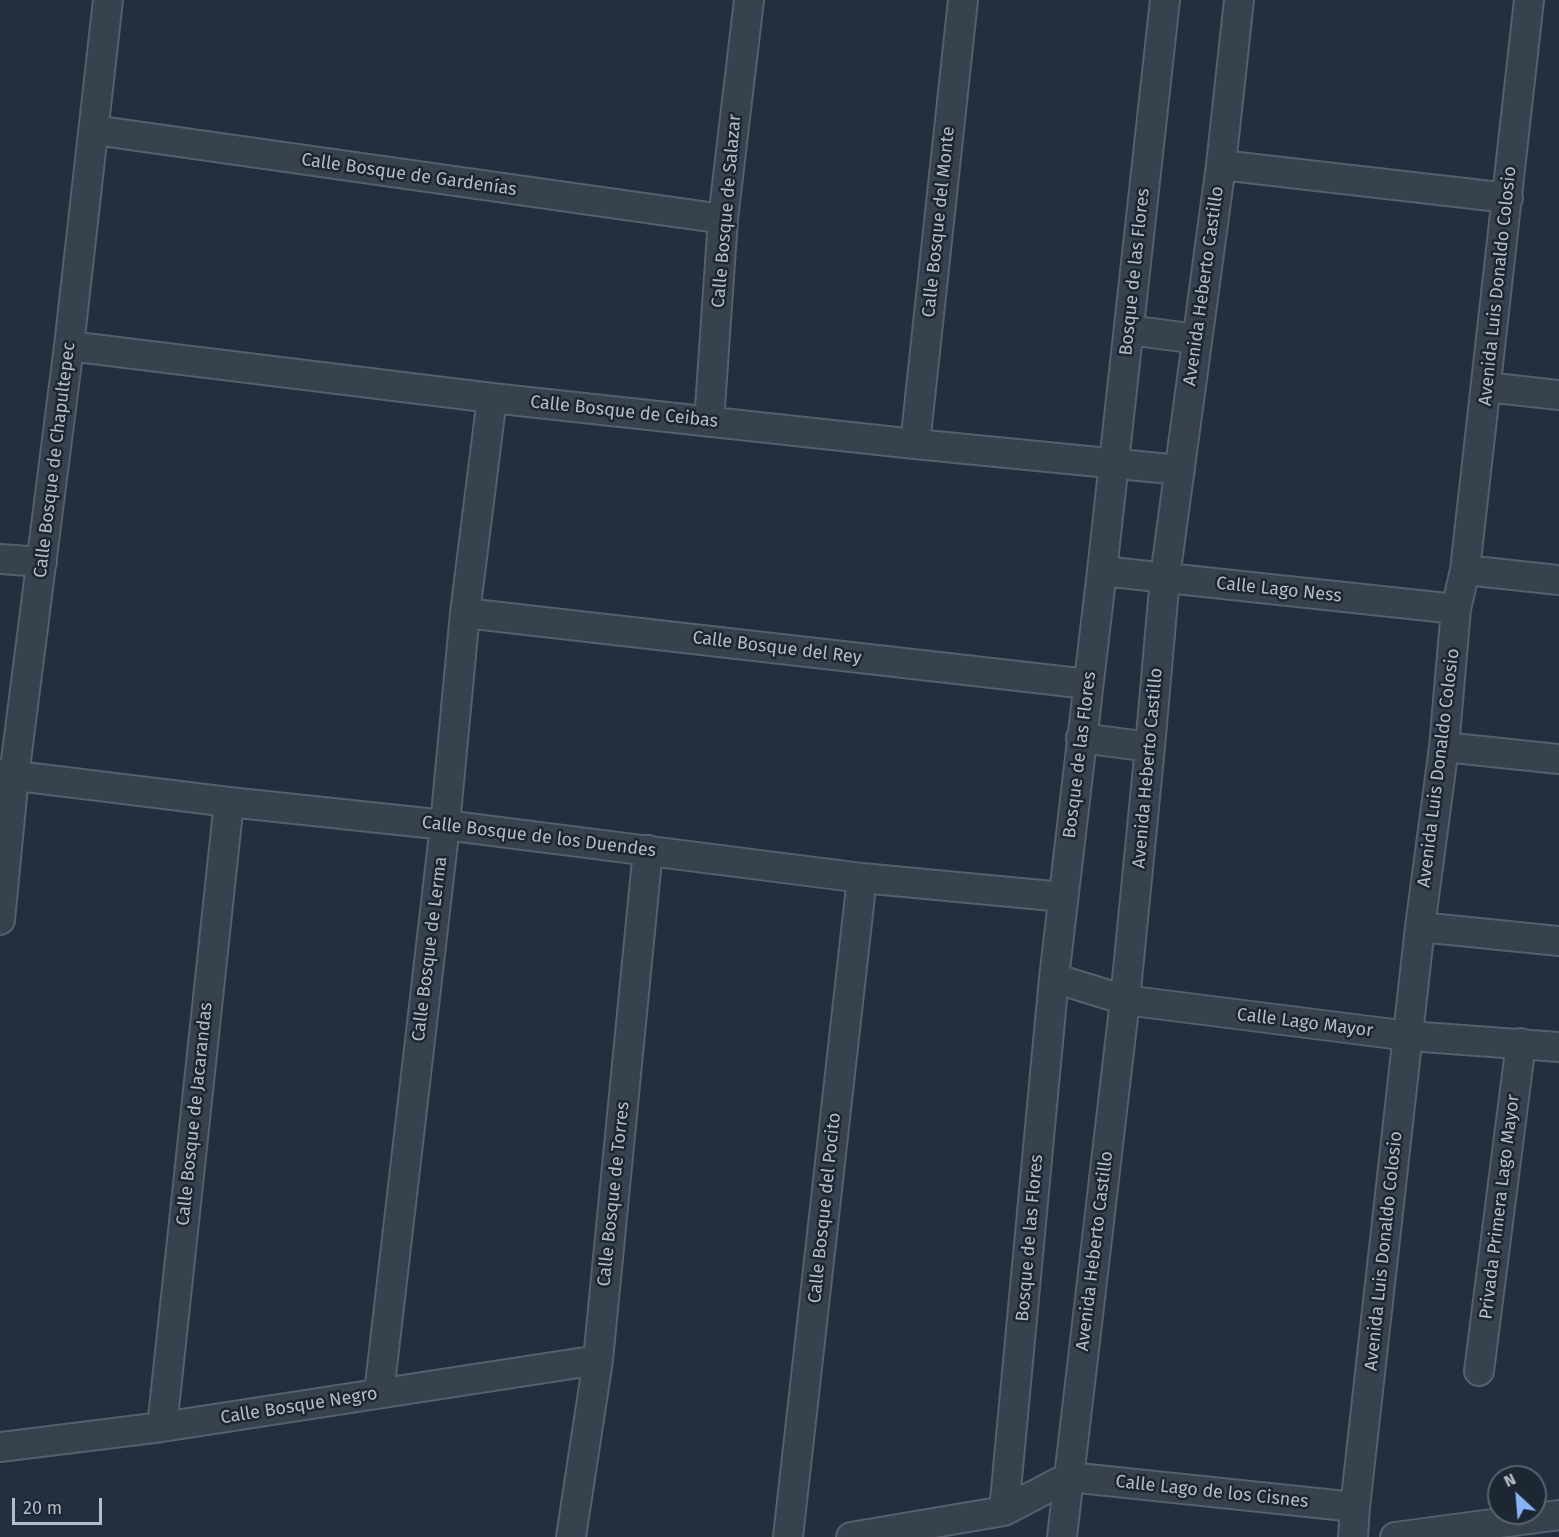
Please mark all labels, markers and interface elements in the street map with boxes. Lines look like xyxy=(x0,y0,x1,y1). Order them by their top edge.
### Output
street label: Calle Bosque de Salazar xyxy=(708,113,746,309)
street label: Calle Bosque del Monte xyxy=(918,125,960,319)
street label: Calle Bosque de Gardenías xyxy=(300,149,518,201)
street label: Avenida Luis Donaldo Colosio xyxy=(1475,165,1521,407)
street label: Avenida Heberto Castillo xyxy=(1179,185,1229,387)
street label: Bosque de las Flores xyxy=(1115,187,1155,357)
street label: Calle Bosque de Chapultepec xyxy=(30,341,80,579)
street label: Calle Bosque de Ceibas xyxy=(529,391,719,433)
street label: Calle Lago Ness xyxy=(1215,573,1343,607)
street label: Calle Bosque del Rey xyxy=(691,627,863,669)
street label: Avenida Luis Donaldo Colosio xyxy=(1414,647,1464,889)
street label: Avenida Heberto Castillo xyxy=(1128,667,1168,869)
street label: Bosque de las Flores xyxy=(1059,670,1101,840)
street label: Calle Bosque de los Duendes xyxy=(421,812,657,862)
street label: Calle Bosque de Lerma xyxy=(408,855,452,1043)
street label: Calle Bosque de Jacarandas xyxy=(173,1001,217,1227)
street label: Calle Lago Mayor xyxy=(1236,1004,1374,1042)
street label: Privada Primera Lago Mayor xyxy=(1475,1093,1525,1321)
street label: Calle Bosque de Torres xyxy=(594,1100,634,1288)
street label: Calle Bosque del Pocito xyxy=(804,1112,846,1304)
street label: Avenida Luis Donaldo Colosio xyxy=(1361,1130,1407,1372)
street label: Avenida Heberto Castillo xyxy=(1072,1150,1118,1352)
street label: Bosque de las Flores xyxy=(1012,1153,1048,1323)
street label: Calle Bosque Negro xyxy=(219,1383,379,1429)
north arrow xyxy=(1487,1465,1547,1525)
text: N xyxy=(1501,1469,1519,1491)
street label: Calle Lago de los Cisnes xyxy=(1114,1471,1310,1513)
scale bar xyxy=(15,1486,105,1524)
text: 20 m xyxy=(23,1497,62,1519)

